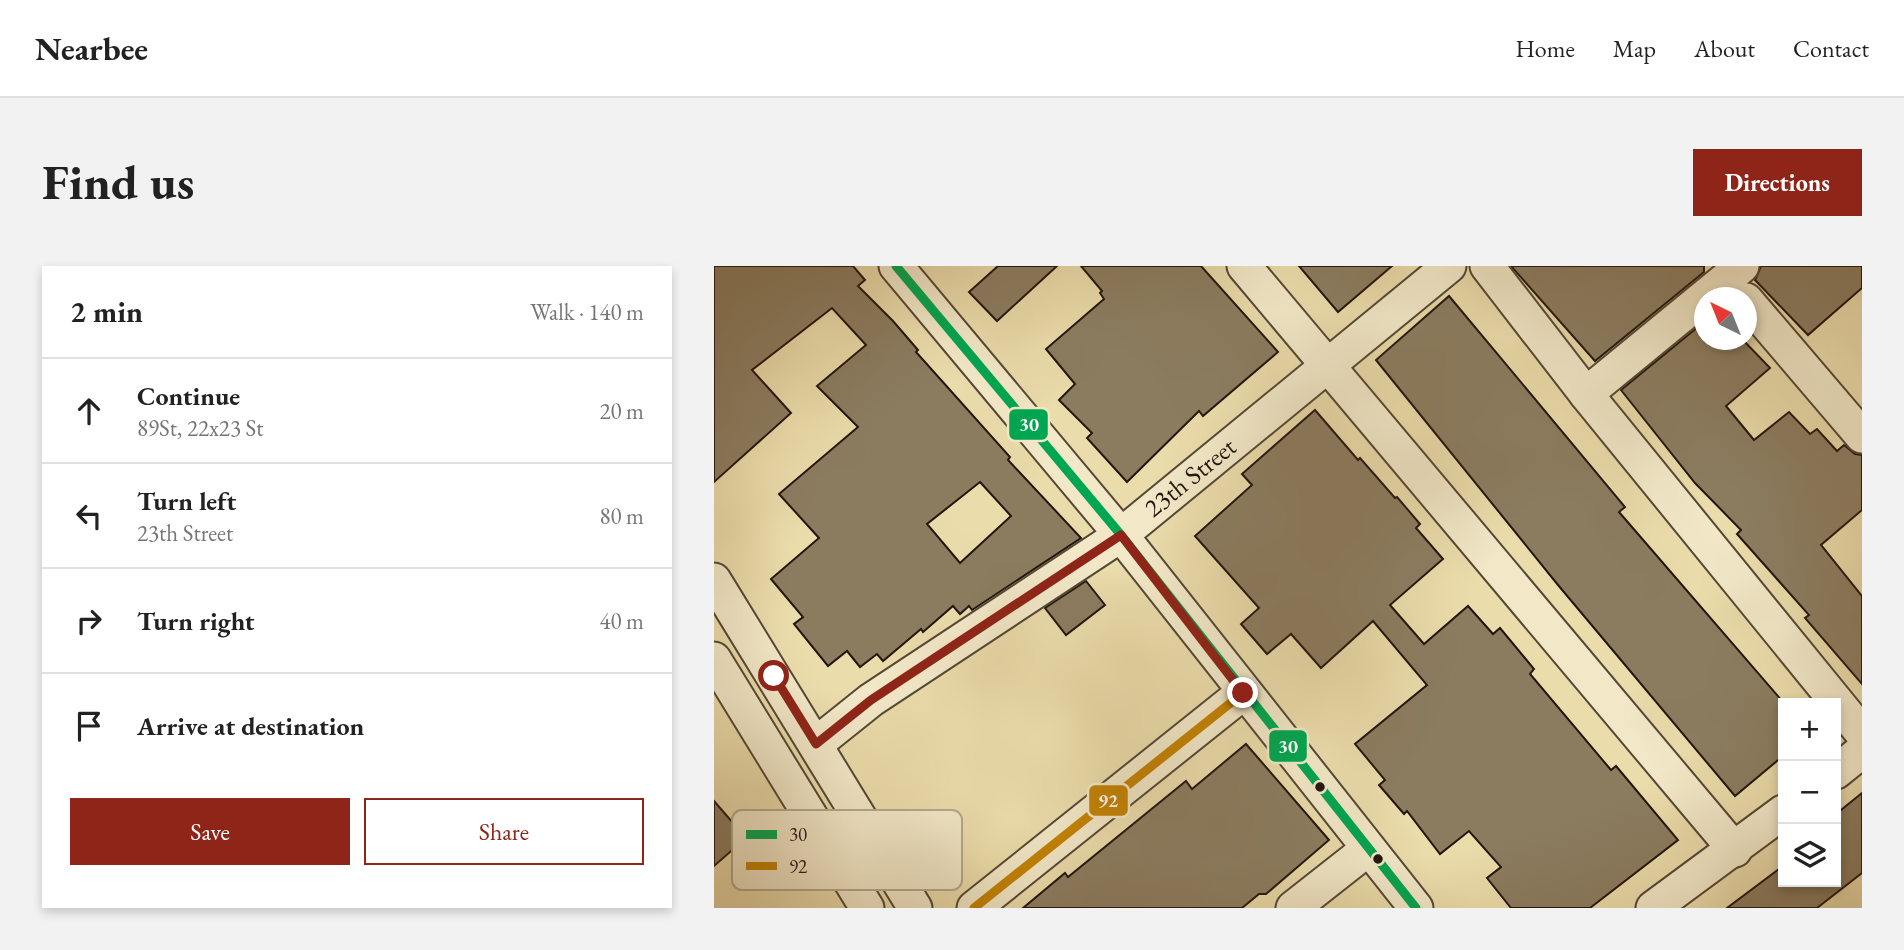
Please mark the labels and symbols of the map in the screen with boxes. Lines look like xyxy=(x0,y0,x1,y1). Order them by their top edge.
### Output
north arrow xyxy=(1694,287,1757,350)
line badge: 30 xyxy=(1008,408,1049,441)
text: 30 xyxy=(1019,412,1039,437)
street label: 23th Street xyxy=(1137,430,1243,524)
route start xyxy=(758,660,789,691)
route end xyxy=(1227,677,1258,708)
line badge: 30 xyxy=(1268,729,1308,763)
text: 30 xyxy=(1278,734,1298,759)
unlabelled marker xyxy=(1313,780,1327,794)
line badge: 92 xyxy=(1088,784,1129,817)
text: 92 xyxy=(1098,788,1118,813)
legend xyxy=(732,810,962,890)
text: 30 xyxy=(789,822,807,847)
unlabelled marker xyxy=(1371,852,1385,866)
text: 92 xyxy=(789,854,807,879)

